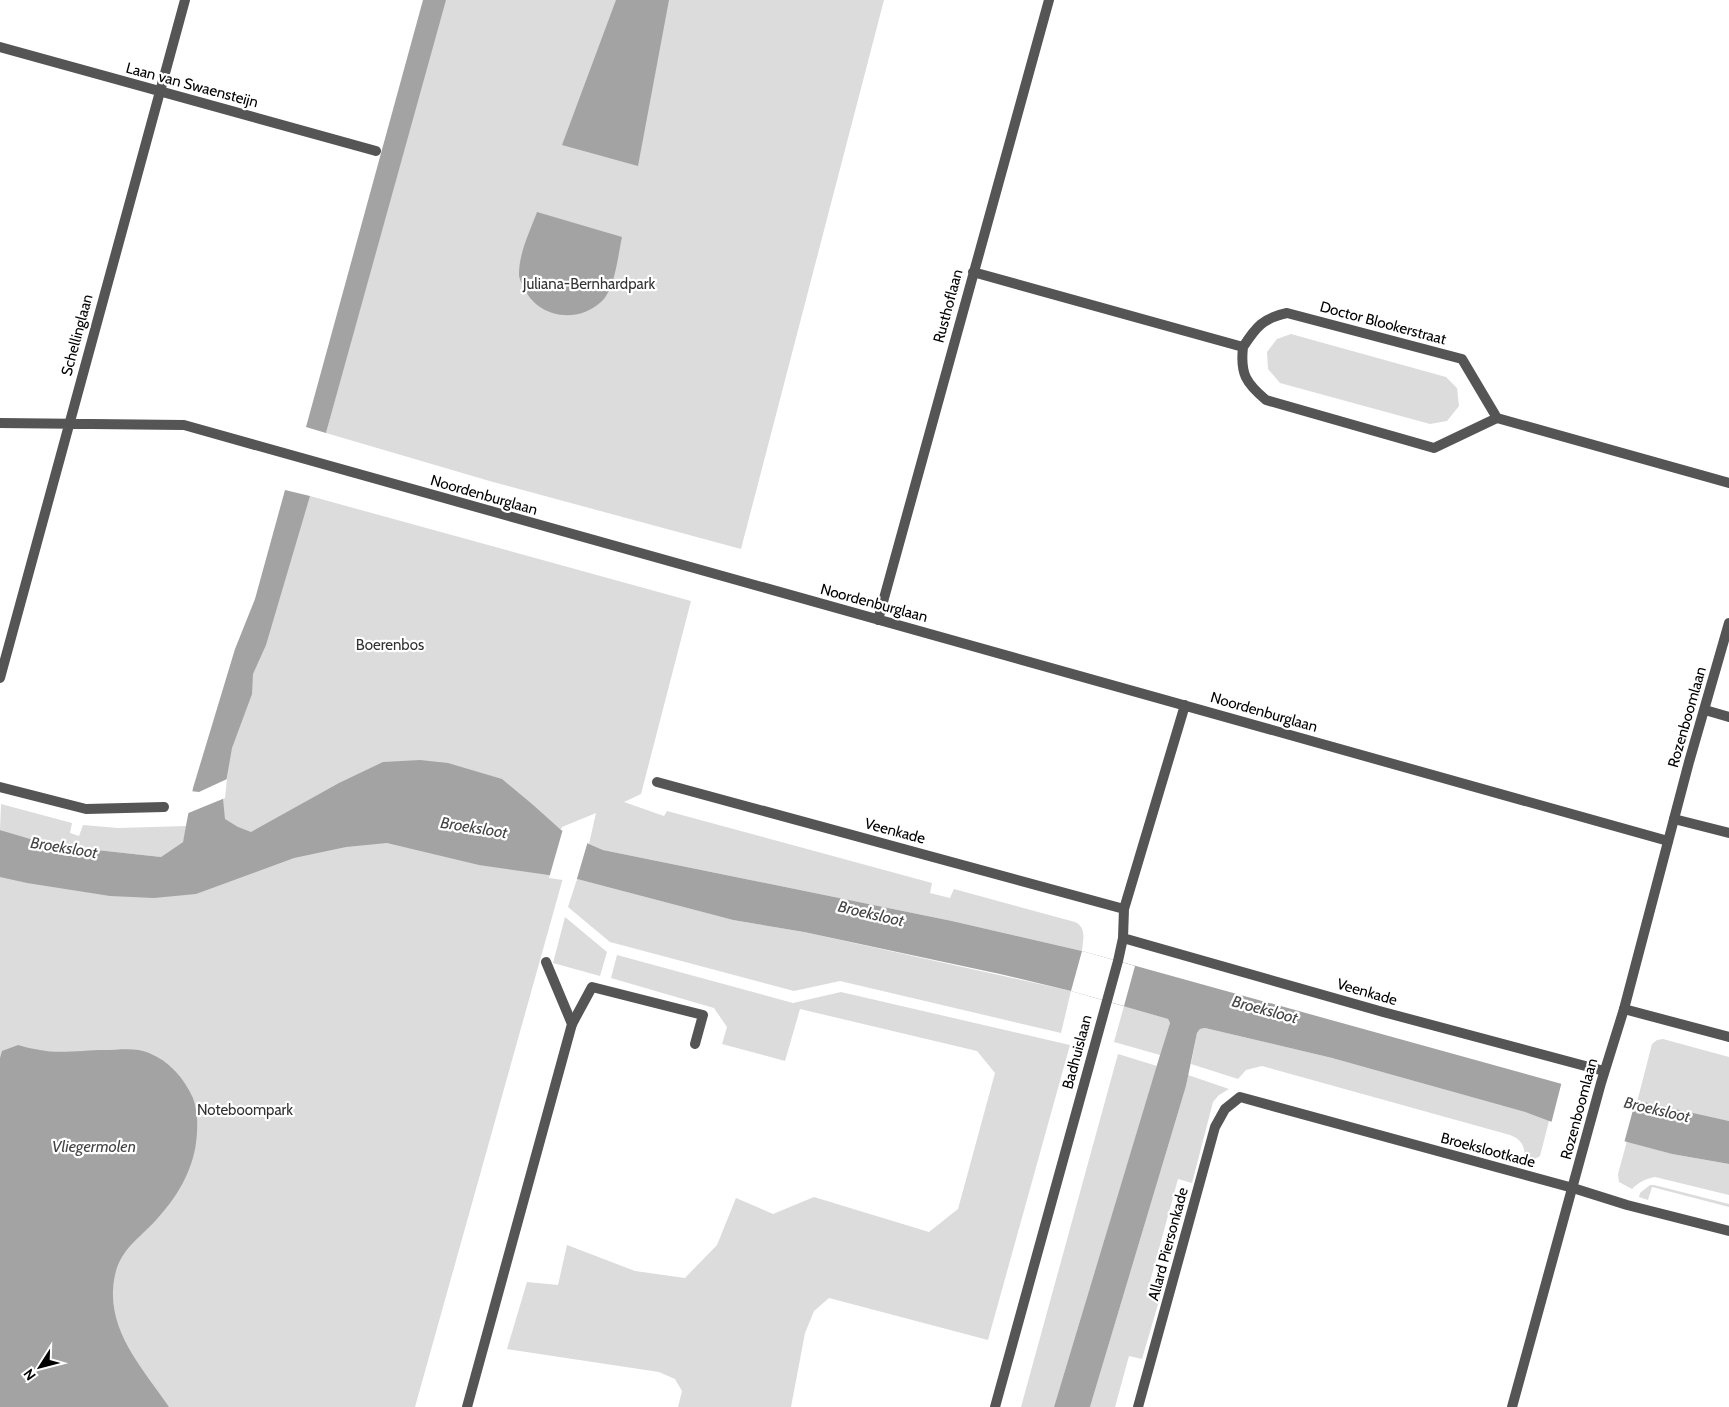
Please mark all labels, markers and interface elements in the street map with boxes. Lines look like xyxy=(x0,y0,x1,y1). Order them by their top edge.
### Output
street label: Laan van Swaensteijn xyxy=(124,59,260,111)
street label: Rusthoflaan xyxy=(930,267,966,345)
park label: Juliana-Bernhardpark xyxy=(522,275,655,293)
street label: Schellinglaan xyxy=(57,292,97,378)
street label: Doctor Blookerstraat xyxy=(1318,297,1448,349)
street label: Noordenburglaan xyxy=(428,471,540,519)
street label: Noordenburglaan xyxy=(818,580,930,626)
park label: Boerenbos xyxy=(356,636,424,654)
street label: Rozenboomlaan xyxy=(1664,664,1710,770)
street label: Noordenburglaan xyxy=(1208,688,1320,736)
water label: Broeksloot xyxy=(439,813,510,842)
street label: Veenkade xyxy=(863,814,927,848)
water label: Broeksloot xyxy=(29,833,100,862)
water label: Broeksloot xyxy=(836,897,907,931)
street label: Veenkade xyxy=(1335,975,1400,1009)
water label: Broeksloot xyxy=(1230,992,1301,1028)
street label: Badhuislaan xyxy=(1058,1013,1096,1091)
street label: Rozenboomlaan xyxy=(1557,1056,1601,1162)
water label: Broeksloot xyxy=(1622,1093,1693,1127)
park label: Noteboompark xyxy=(197,1101,293,1119)
street label: Broekslootkade xyxy=(1439,1129,1537,1171)
water label: Vliegermolen xyxy=(52,1137,136,1156)
street label: Allard Piersonkade xyxy=(1144,1185,1192,1303)
north arrow xyxy=(15,1342,65,1392)
text: N xyxy=(19,1365,40,1384)

